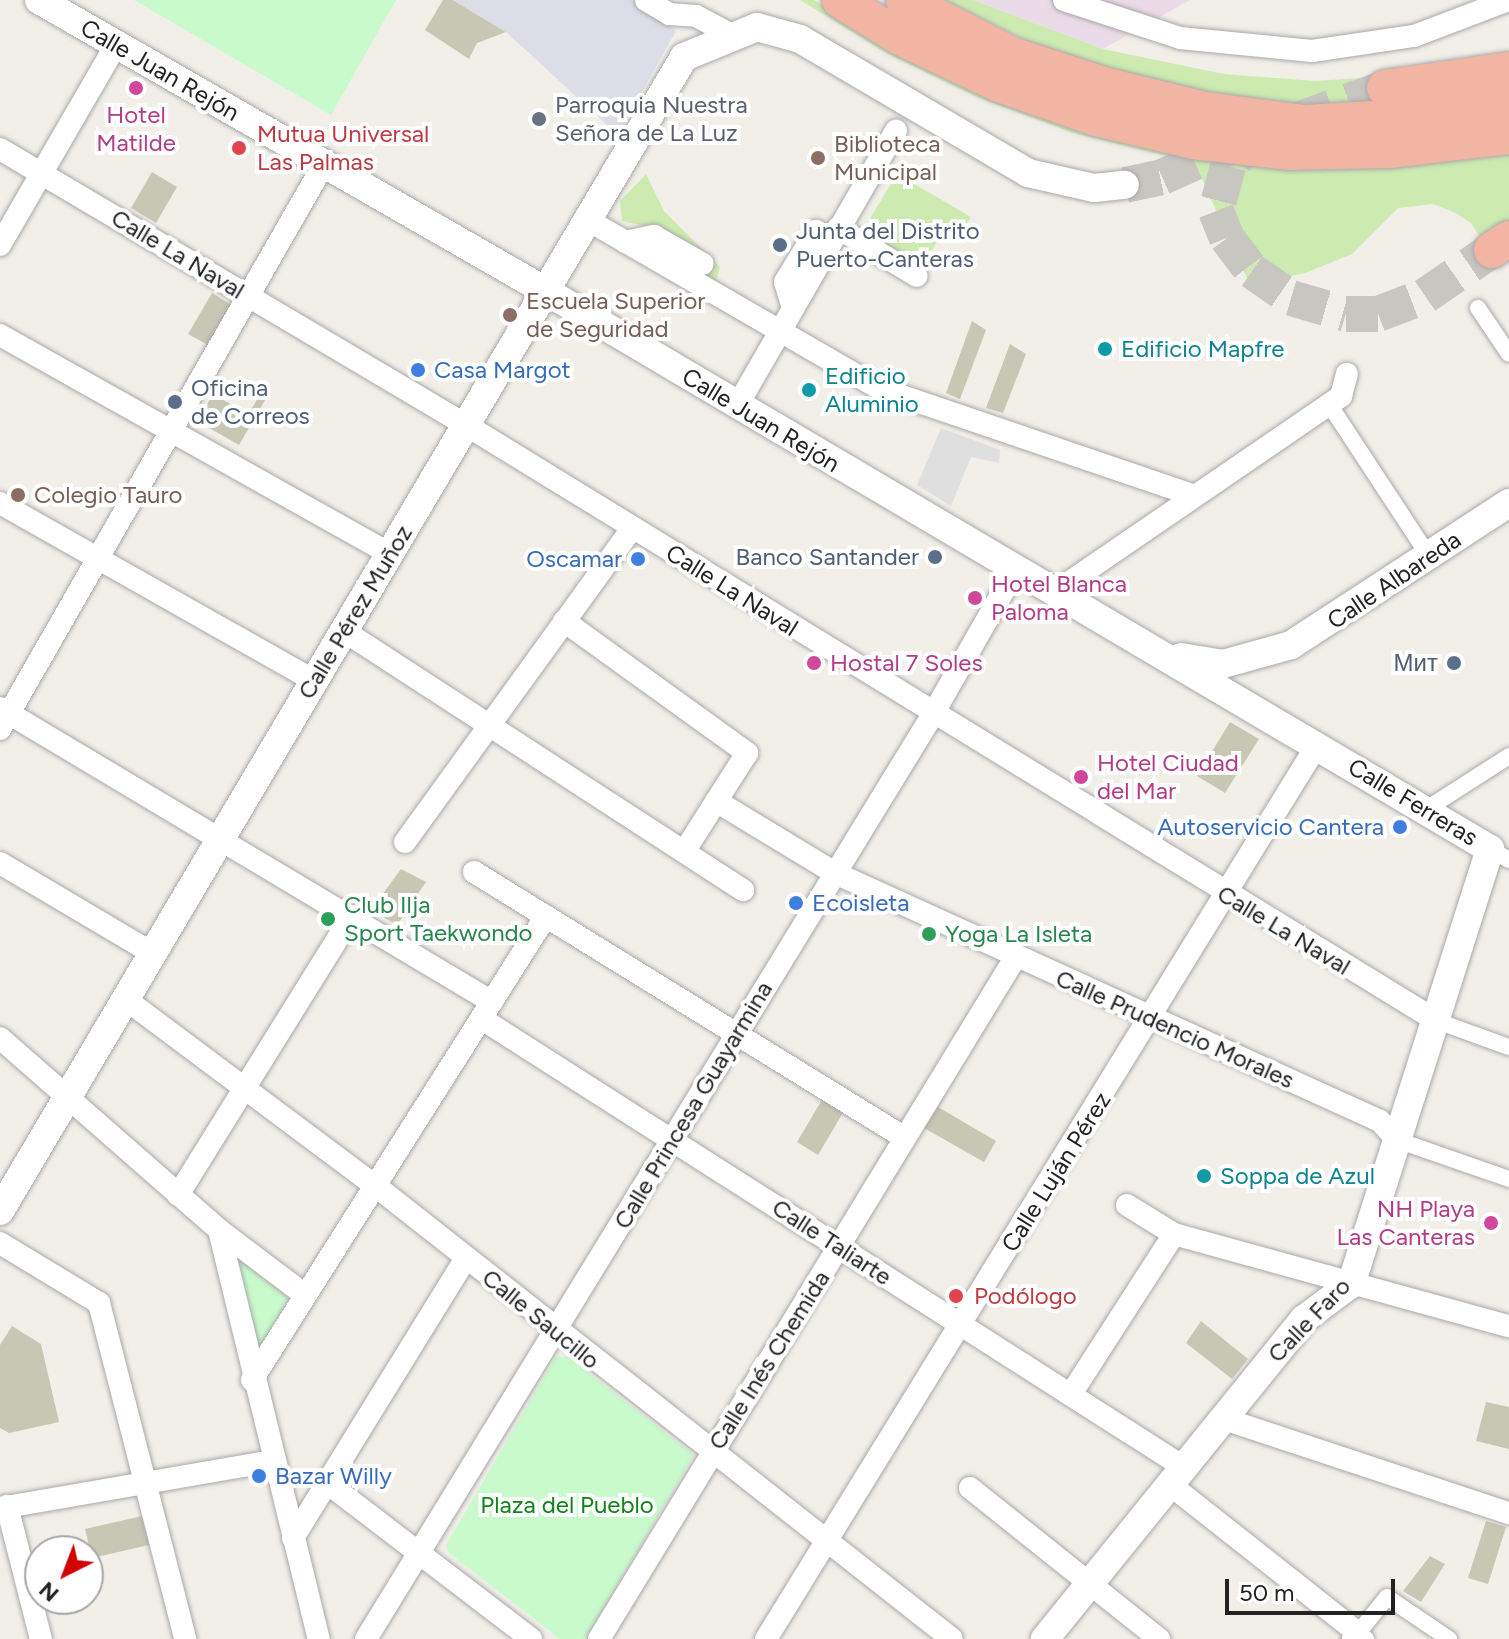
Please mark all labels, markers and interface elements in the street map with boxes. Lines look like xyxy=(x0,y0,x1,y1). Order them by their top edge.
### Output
street label: Calle Juan Rejón xyxy=(76,13,244,127)
marker: Hotel Matilde xyxy=(127,79,145,97)
place label: Parroquia Nuestra Señora de La Luz xyxy=(555,91,748,147)
place label: Hotel Matilde xyxy=(96,101,176,157)
marker: Parroquia Nuestra Señora de La Luz xyxy=(530,110,548,128)
place label: Mutua Universal Las Palmas xyxy=(257,120,429,176)
place label: Biblioteca Municipal xyxy=(834,130,940,186)
marker: Mutua Universal Las Palmas xyxy=(228,137,250,159)
marker: Biblioteca Municipal xyxy=(809,149,827,167)
street label: Calle La Naval xyxy=(106,203,250,305)
place label: Junta del Distrito Puerto-Canteras xyxy=(796,217,980,273)
marker: Junta del Distrito Puerto-Canteras xyxy=(771,236,789,254)
place label: Escuela Superior de Seguridad xyxy=(526,287,705,343)
marker: Escuela Superior de Seguridad xyxy=(501,306,519,324)
place label: Edificio Mapfre xyxy=(1121,335,1284,363)
marker: Edificio Mapfre xyxy=(1096,340,1114,358)
place label: Casa Margot xyxy=(434,356,571,384)
marker: Casa Margot xyxy=(409,361,427,379)
street label: Calle Juan Rejón xyxy=(677,362,845,478)
place label: Edificio Aluminio xyxy=(825,362,919,418)
place label: Oficina de Correos xyxy=(191,374,310,430)
marker: Edificio Aluminio xyxy=(800,381,818,399)
marker: Oficina de Correos xyxy=(166,393,184,411)
place label: Colegio Tauro xyxy=(34,481,183,509)
marker: Colegio Tauro xyxy=(9,486,27,504)
street label: Calle Pérez Muñoz xyxy=(292,520,418,704)
street label: Calle Albareda xyxy=(1322,525,1466,635)
street label: Calle La Naval xyxy=(661,538,803,642)
place label: Banco Santander xyxy=(736,543,919,571)
place label: Oscamar xyxy=(526,545,622,573)
marker: Banco Santander xyxy=(926,548,944,566)
marker: Oscamar xyxy=(629,550,647,568)
place label: Hotel Blanca Paloma xyxy=(991,570,1127,626)
marker: Hotel Blanca Paloma xyxy=(966,589,984,607)
place label: Hostal 7 Soles xyxy=(830,649,983,677)
place label: Мит xyxy=(1394,649,1438,677)
marker: Hostal 7 Soles xyxy=(805,654,823,672)
marker: Мит xyxy=(1445,654,1463,672)
place label: Hotel Ciudad del Mar xyxy=(1097,749,1239,805)
street label: Calle Ferreras xyxy=(1343,752,1483,852)
marker: Hotel Ciudad del Mar xyxy=(1072,768,1090,786)
place label: Autoservicio Cantera xyxy=(1157,813,1384,841)
marker: Autoservicio Cantera xyxy=(1391,818,1409,836)
street label: Calle La Naval xyxy=(1212,879,1356,981)
place label: Ecoisleta xyxy=(812,889,909,917)
place label: Club Ilja Sport Taekwondo xyxy=(344,891,533,947)
marker: Ecoisleta xyxy=(787,894,805,912)
marker: Club Ilja Sport Taekwondo xyxy=(319,910,337,928)
place label: Yoga La Isleta xyxy=(945,920,1092,948)
marker: Yoga La Isleta xyxy=(920,925,938,943)
street label: Calle Prudencio Morales xyxy=(1052,963,1298,1095)
street label: Calle Princesa Guayarmina xyxy=(608,976,778,1234)
street label: Calle Luján Pérez xyxy=(995,1087,1117,1257)
place label: Soppa de Azul xyxy=(1220,1162,1375,1190)
marker: Soppa de Azul xyxy=(1195,1167,1213,1185)
street label: Calle Taliarte xyxy=(767,1193,897,1291)
place label: NH Playa Las Canteras xyxy=(1337,1195,1475,1251)
marker: NH Playa Las Canteras xyxy=(1482,1214,1500,1232)
street label: Calle Saucillo xyxy=(477,1263,605,1375)
street label: Calle Inés Chemida xyxy=(702,1265,836,1455)
street label: Calle Faro xyxy=(1262,1272,1356,1368)
place label: Podólogo xyxy=(974,1282,1077,1310)
marker: Podólogo xyxy=(945,1285,967,1307)
place label: Bazar Willy xyxy=(275,1462,392,1490)
marker: Bazar Willy xyxy=(250,1467,268,1485)
park label: Plaza del Pueblo xyxy=(480,1491,654,1519)
north arrow xyxy=(24,1535,104,1615)
scale bar xyxy=(1229,1563,1399,1613)
text: N xyxy=(34,1576,64,1607)
text: 50 m xyxy=(1239,1578,1295,1607)

